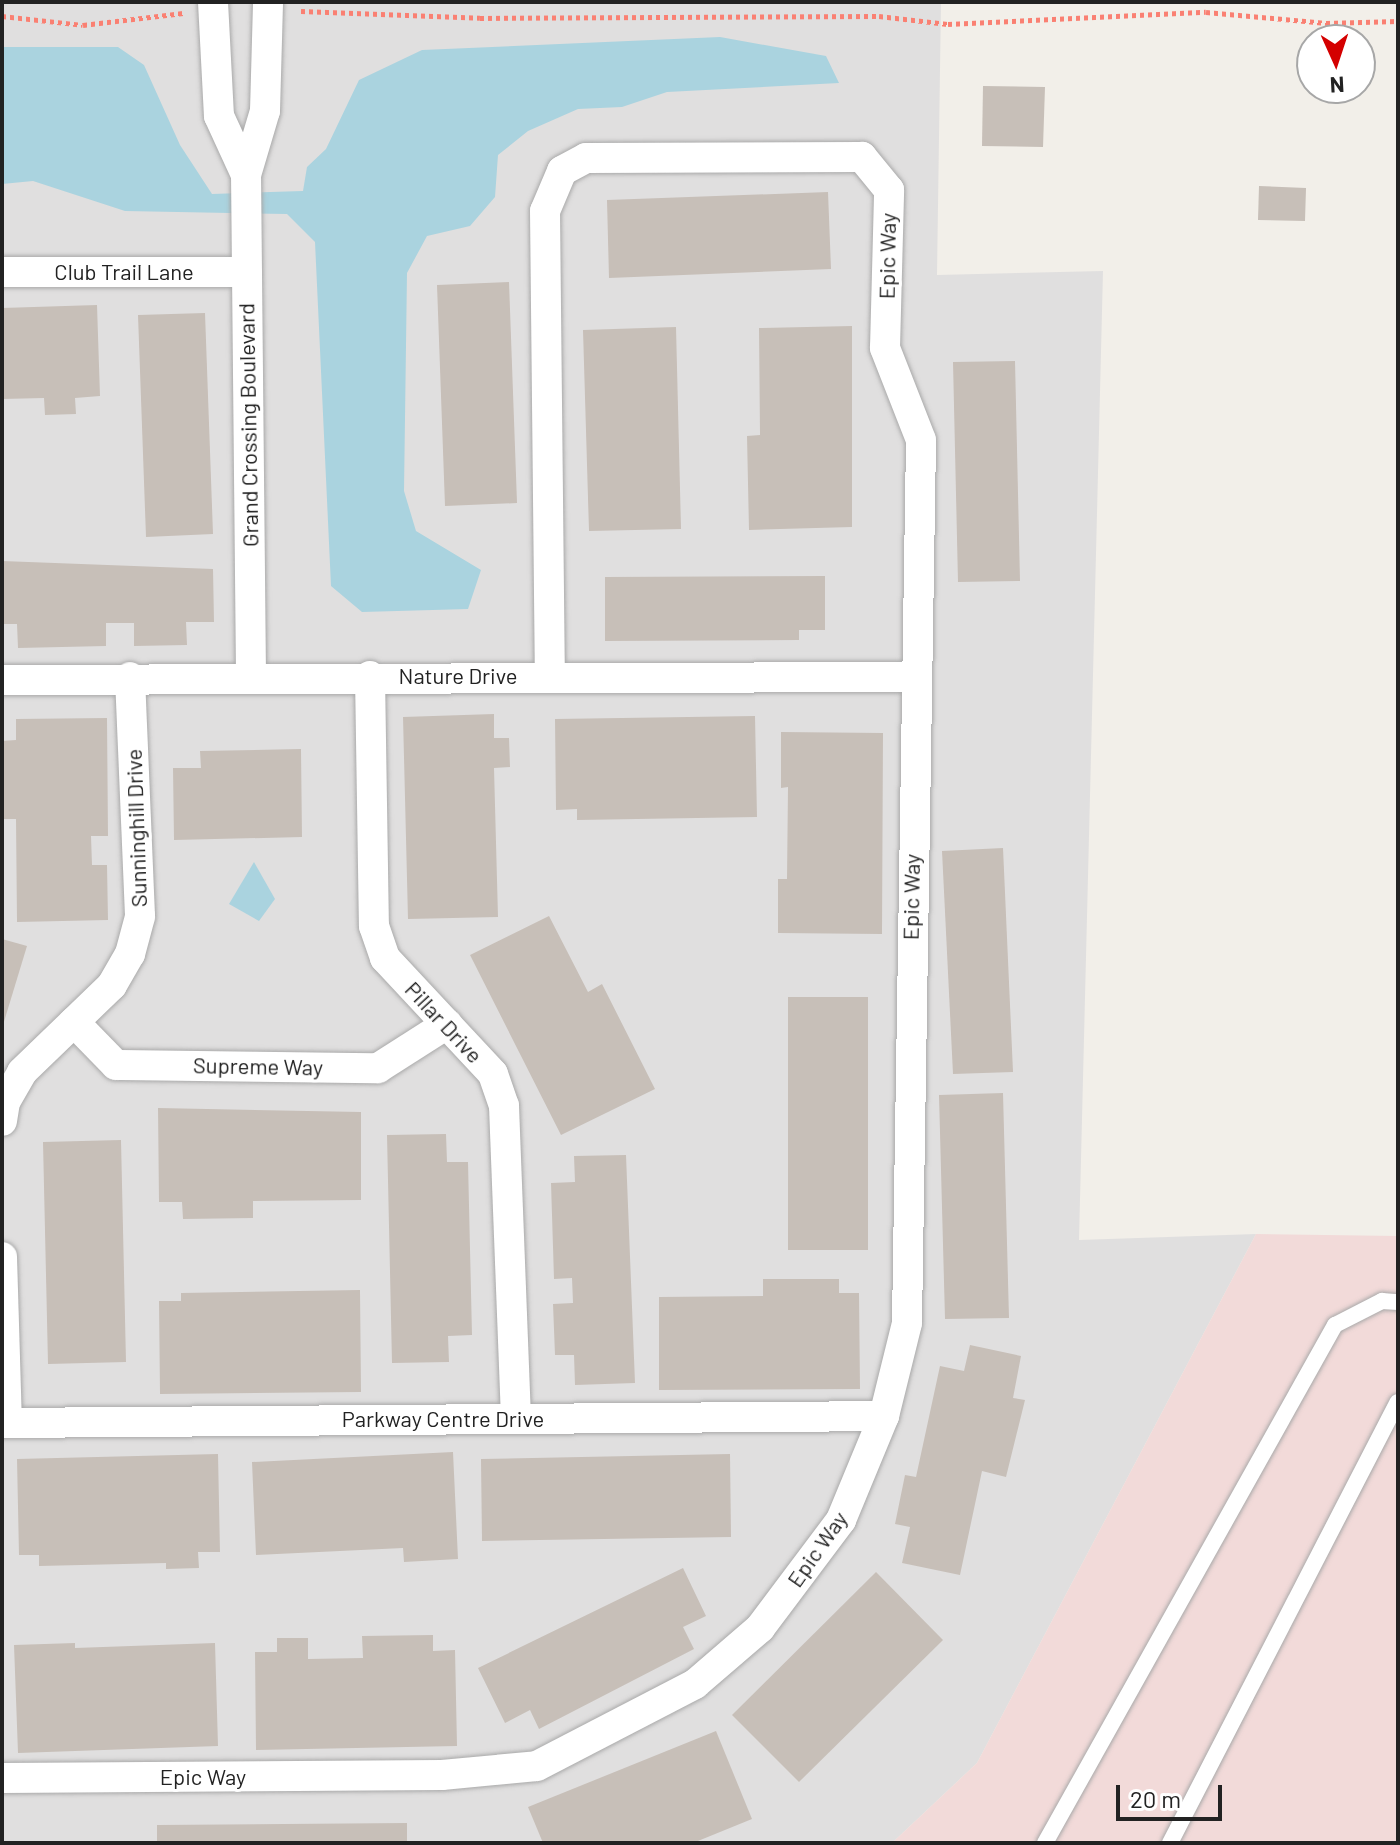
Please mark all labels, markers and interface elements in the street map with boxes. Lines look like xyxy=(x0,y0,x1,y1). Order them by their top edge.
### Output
north arrow xyxy=(1296,24,1376,104)
text: N xyxy=(1329,73,1345,99)
street label: Epic Way xyxy=(873,213,901,299)
street label: Club Trail Lane xyxy=(54,259,194,285)
street label: Grand Crossing Boulevard xyxy=(233,303,263,547)
street label: Nature Drive xyxy=(399,663,517,689)
street label: Sunninghill Drive xyxy=(120,748,152,908)
street label: Epic Way xyxy=(897,854,925,940)
street label: Pillar Drive xyxy=(400,976,488,1068)
street label: Supreme Way xyxy=(193,1052,323,1080)
street label: Parkway Centre Drive xyxy=(342,1406,544,1432)
street label: Epic Way xyxy=(781,1506,853,1592)
street label: Epic Way xyxy=(160,1764,246,1790)
scale bar xyxy=(1120,1769,1226,1819)
text: 20 m xyxy=(1130,1784,1181,1813)

